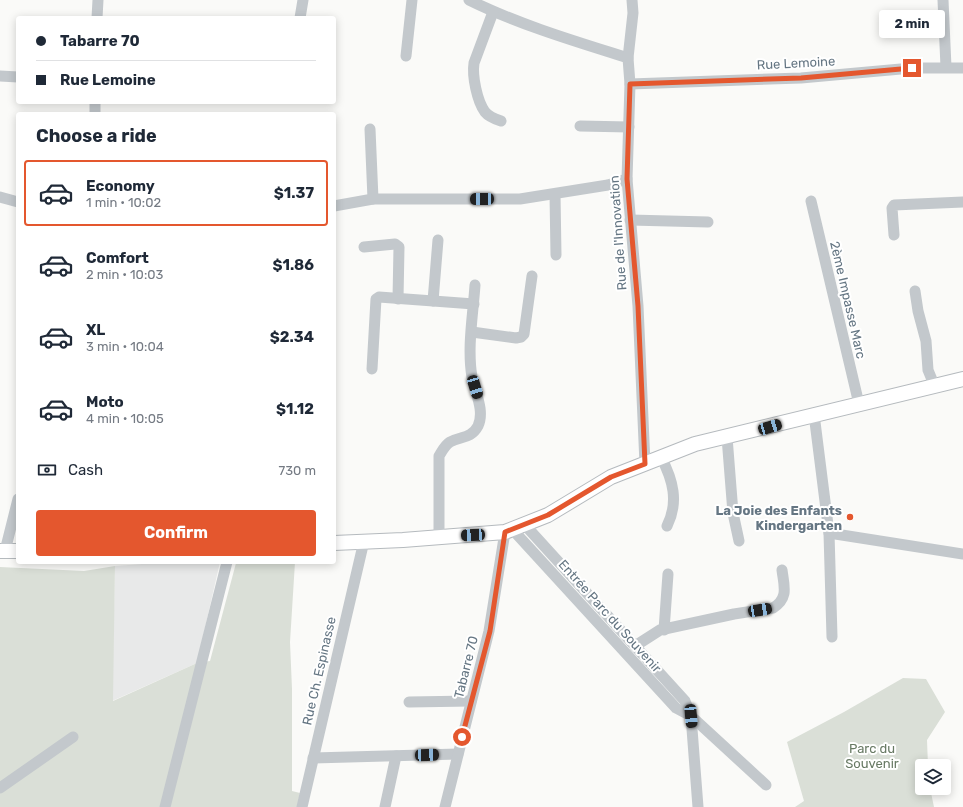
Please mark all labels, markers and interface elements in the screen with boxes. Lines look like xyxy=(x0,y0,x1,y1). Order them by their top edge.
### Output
callout: 2 min xyxy=(879,10,945,38)
text: 2 min xyxy=(894,16,930,31)
text: Tabarre 70 xyxy=(60,32,140,50)
street label: Rue Lemoine xyxy=(756,53,836,73)
route end xyxy=(903,59,921,77)
text: Rue Lemoine xyxy=(60,71,156,89)
text: Choose a ride xyxy=(36,125,157,147)
icon: car xyxy=(38,175,74,211)
street label: Rue de l'Innovation xyxy=(607,175,629,291)
text: Economy xyxy=(86,177,155,195)
text: $1.37 xyxy=(274,184,314,202)
car xyxy=(470,193,494,205)
text: 1 min · 10:02 xyxy=(86,195,161,210)
street label: 2ème Impasse Marc xyxy=(827,240,869,360)
icon: car xyxy=(38,247,74,283)
text: Comfort xyxy=(86,249,149,267)
text: $1.86 xyxy=(272,256,314,274)
text: 2 min · 10:03 xyxy=(86,267,163,282)
icon: car xyxy=(38,319,74,355)
text: XL xyxy=(86,321,105,339)
text: $2.34 xyxy=(270,328,314,346)
text: 3 min · 10:04 xyxy=(86,339,164,354)
car xyxy=(466,374,484,400)
icon: car xyxy=(38,391,74,427)
text: Moto xyxy=(86,393,124,411)
text: $1.12 xyxy=(276,400,314,418)
text: 4 min · 10:05 xyxy=(86,411,164,426)
car xyxy=(757,418,783,436)
icon: cash xyxy=(36,459,58,481)
text: Cash xyxy=(68,461,103,479)
text: 730 m xyxy=(279,463,316,478)
place label: La Joie des Enfants Kindergarten xyxy=(716,503,842,533)
button: Confirm xyxy=(36,510,316,556)
marker: La Joie des Enfants Kindergarten xyxy=(845,512,855,522)
car xyxy=(461,528,485,542)
street label: Entrée Parc du Souvenir xyxy=(556,557,665,675)
car xyxy=(747,602,773,618)
street label: Rue Ch. Espinasse xyxy=(299,615,339,727)
street label: Tabarre 70 xyxy=(451,634,481,700)
car xyxy=(684,704,698,728)
route start xyxy=(453,728,471,746)
park label: Parc du Souvenir xyxy=(845,741,899,771)
car xyxy=(415,749,439,761)
map controls xyxy=(915,759,951,795)
button: layers xyxy=(915,759,951,795)

